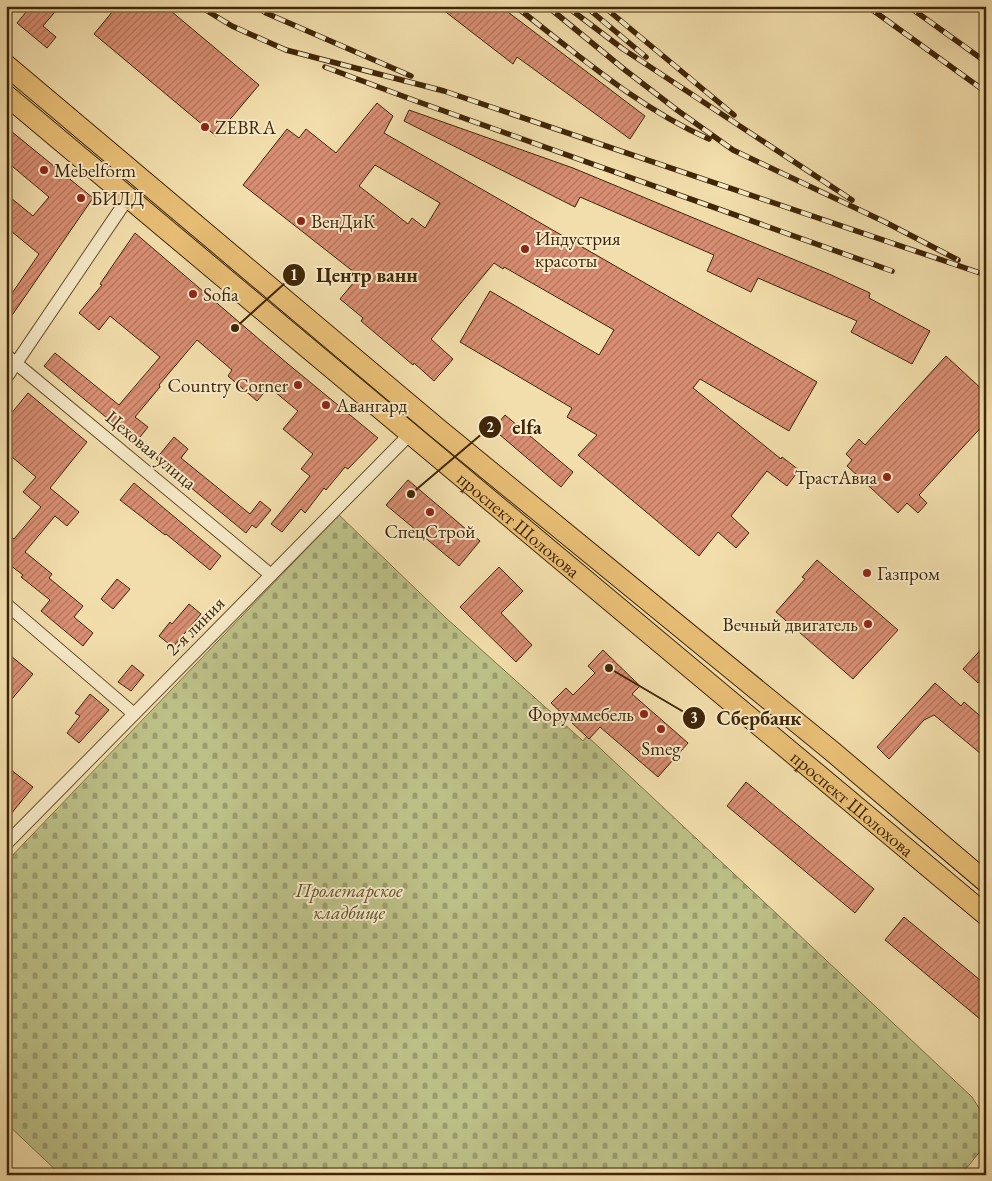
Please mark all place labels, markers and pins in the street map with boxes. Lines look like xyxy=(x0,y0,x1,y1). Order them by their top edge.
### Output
place label: ZEBRA xyxy=(215,115,277,140)
marker: ZEBRA xyxy=(199,121,211,133)
place label: Mebelform xyxy=(54,158,136,183)
marker: Mebelform xyxy=(38,164,50,176)
place label: БИЛД xyxy=(91,186,144,211)
marker: БИЛД xyxy=(75,192,87,204)
place label: ВенДиК xyxy=(311,209,376,234)
marker: ВенДиК xyxy=(295,215,307,227)
place label: Индустрия красоты xyxy=(535,226,621,273)
marker: Индустрия красоты xyxy=(519,243,531,255)
callout: Центр ванн xyxy=(281,258,428,293)
place label: Sofia xyxy=(203,282,239,307)
marker: Sofia xyxy=(187,288,199,300)
place label: Country Corner xyxy=(168,373,289,398)
marker: Country Corner xyxy=(292,379,304,391)
place label: Авангард xyxy=(335,393,407,418)
marker: Авангард xyxy=(320,399,332,411)
callout: elfa xyxy=(477,409,552,444)
place label: ТрастАвиа xyxy=(795,465,877,490)
marker: ТрастАвиа xyxy=(881,471,893,483)
marker: СпецСтрой xyxy=(424,506,436,518)
place label: СпецСтрой xyxy=(385,519,475,544)
place label: Газпром xyxy=(877,561,940,586)
marker: Газпром xyxy=(861,567,873,579)
place label: Вечный двигатель xyxy=(723,612,858,637)
marker: Вечный двигатель xyxy=(862,618,874,630)
callout: Сбербанк xyxy=(682,700,811,735)
place label: Форуммебель xyxy=(528,702,634,727)
marker: Форуммебель xyxy=(638,708,650,720)
marker: Smeg xyxy=(655,723,667,735)
place label: Smeg xyxy=(641,736,681,761)

